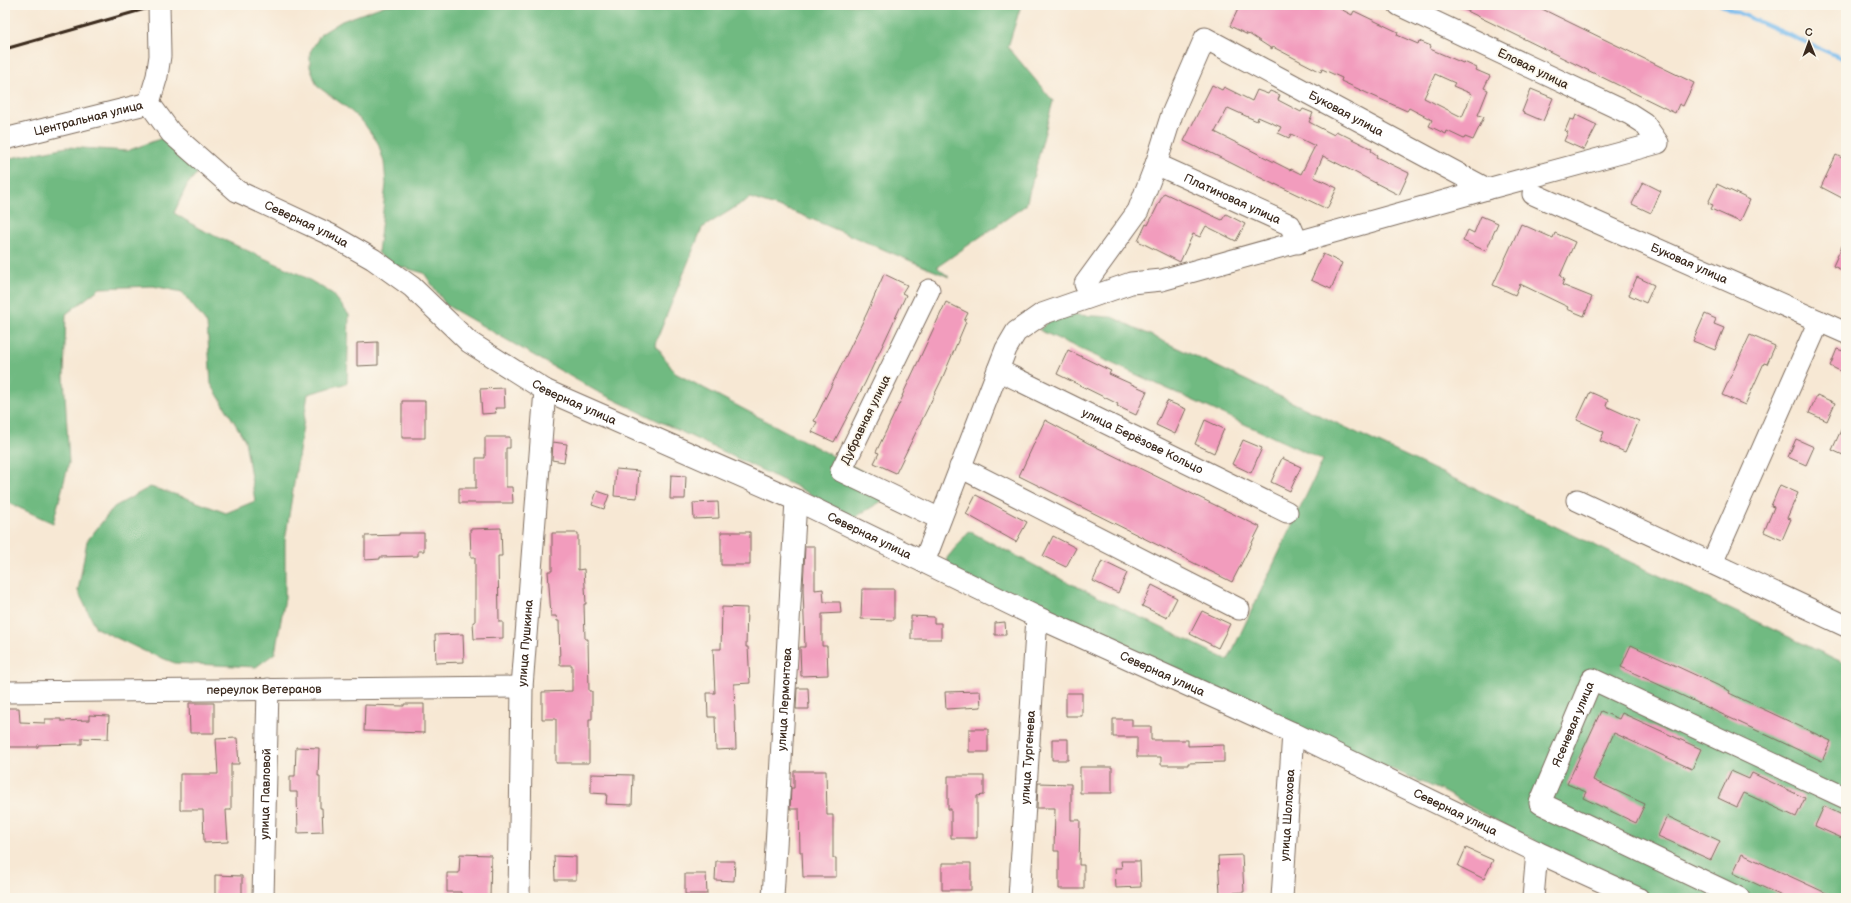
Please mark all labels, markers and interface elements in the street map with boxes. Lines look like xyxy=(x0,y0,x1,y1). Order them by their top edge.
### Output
north arrow xyxy=(1789,22,1829,62)
text: С xyxy=(1805,26,1813,39)
street label: Еловая улица xyxy=(1495,45,1571,93)
street label: Буковая улица xyxy=(1306,87,1386,140)
street label: Центральная улица xyxy=(32,97,145,139)
street label: Платиновая улица xyxy=(1182,170,1283,227)
street label: Северная улица xyxy=(262,197,351,251)
street label: Буковая улица xyxy=(1648,240,1730,287)
street label: Дубравная улица xyxy=(838,373,894,467)
street label: Северная улица xyxy=(529,376,619,428)
street label: улица Берёзове Кольцо xyxy=(1079,405,1206,477)
street label: Северная улица xyxy=(825,509,914,562)
street label: улица Пушкина xyxy=(515,599,536,687)
street label: улица Лермонтова xyxy=(774,647,795,751)
street label: Северная улица xyxy=(1118,648,1207,700)
street label: Ясеневая улица xyxy=(1549,679,1598,769)
street label: переулок Ветеранов xyxy=(206,681,322,698)
street label: улица Тургенева xyxy=(1018,710,1039,805)
street label: улица Павловой xyxy=(257,748,274,840)
street label: улица Шолохова xyxy=(1277,769,1298,862)
street label: Северная улица xyxy=(1411,785,1500,839)

